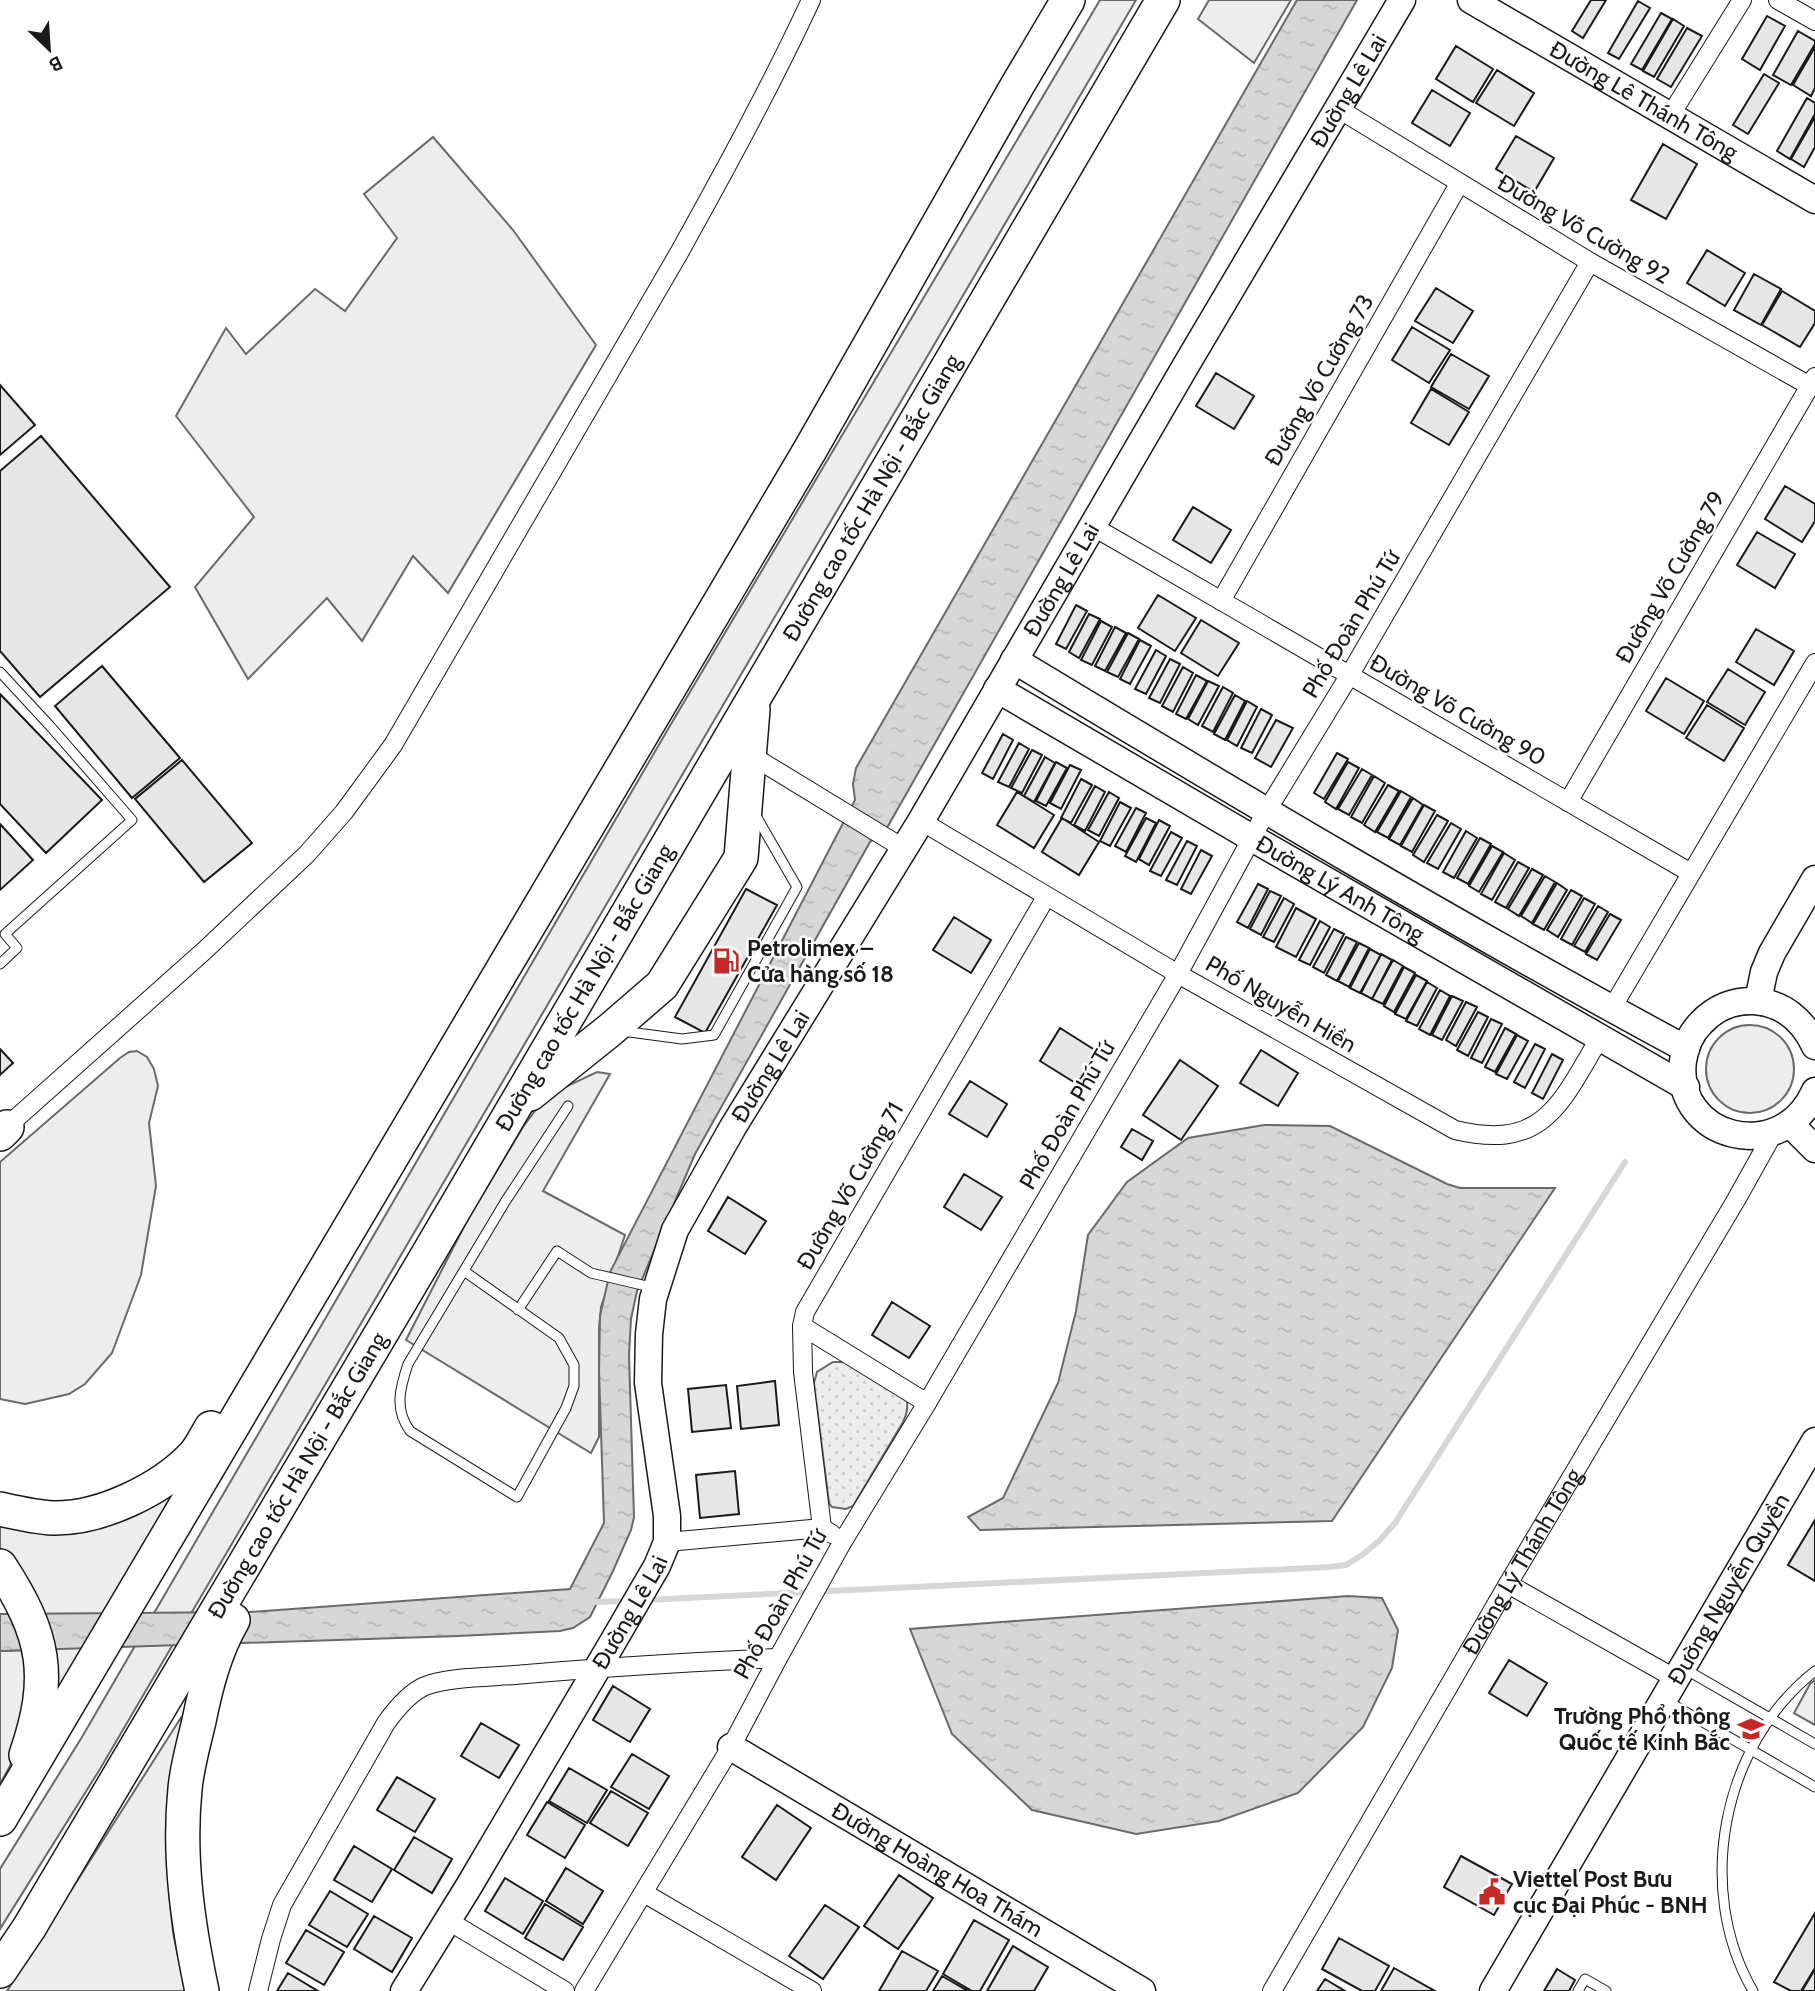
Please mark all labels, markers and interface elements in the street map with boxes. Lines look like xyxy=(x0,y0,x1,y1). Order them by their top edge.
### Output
north arrow xyxy=(14,14,84,84)
street label: Đường Lê Lai xyxy=(1304,29,1393,153)
street label: Đường Lê Thánh Tông xyxy=(1545,35,1743,166)
text: B xyxy=(46,51,66,77)
street label: Đường Võ Cường 92 xyxy=(1493,168,1675,290)
street label: Đường Võ Cường 73 xyxy=(1259,289,1379,471)
street label: Đường cao tốc Hà Nội - Bắc Giang xyxy=(776,348,967,646)
street label: Đường Võ Cường 79 xyxy=(1609,486,1731,668)
street label: Đường Lê Lai xyxy=(1017,518,1105,642)
street label: Phố Đoàn Phú Tứ xyxy=(1296,544,1407,703)
street label: Đường Võ Cường 90 xyxy=(1365,648,1551,772)
street label: Đường Lý Anh Tông xyxy=(1251,829,1430,948)
street label: Đường cao tốc Hà Nội - Bắc Giang xyxy=(489,838,680,1136)
place label: Petrolimex – Cửa hàng số 18 xyxy=(747,934,894,988)
fuel station icon: Petrolimex – Cửa hàng số 18 xyxy=(711,946,741,976)
street label: Phố Nguyễn Hiền xyxy=(1201,950,1361,1058)
street label: Đường Lê Lai xyxy=(725,1005,815,1128)
street label: Phố Đoàn Phú Tứ xyxy=(1013,1034,1122,1194)
street label: Đường Võ Cường 71 xyxy=(791,1097,909,1275)
street label: Đường cao tốc Hà Nội - Bắc Giang xyxy=(201,1327,393,1624)
street label: Đường Lý Thánh Tông xyxy=(1456,1463,1588,1659)
street label: Đường Nguyễn Quyền xyxy=(1661,1488,1795,1690)
street label: Phố Đoàn Phú Tứ xyxy=(727,1523,834,1684)
street label: Đường Lê Lai xyxy=(586,1552,674,1674)
place label: Trường Phổ thông Quốc tế Kinh Bắc xyxy=(1554,1702,1730,1756)
school or university icon: Trường Phổ thông Quốc tế Kinh Bắc xyxy=(1736,1714,1766,1744)
street label: Đường Hoàng Hoa Thám xyxy=(827,1796,1048,1943)
place label: Viettel Post Bưu cục Đại Phúc - BNH xyxy=(1513,1865,1708,1919)
public building icon: Viettel Post Bưu cục Đại Phúc - BNH xyxy=(1477,1877,1507,1907)

